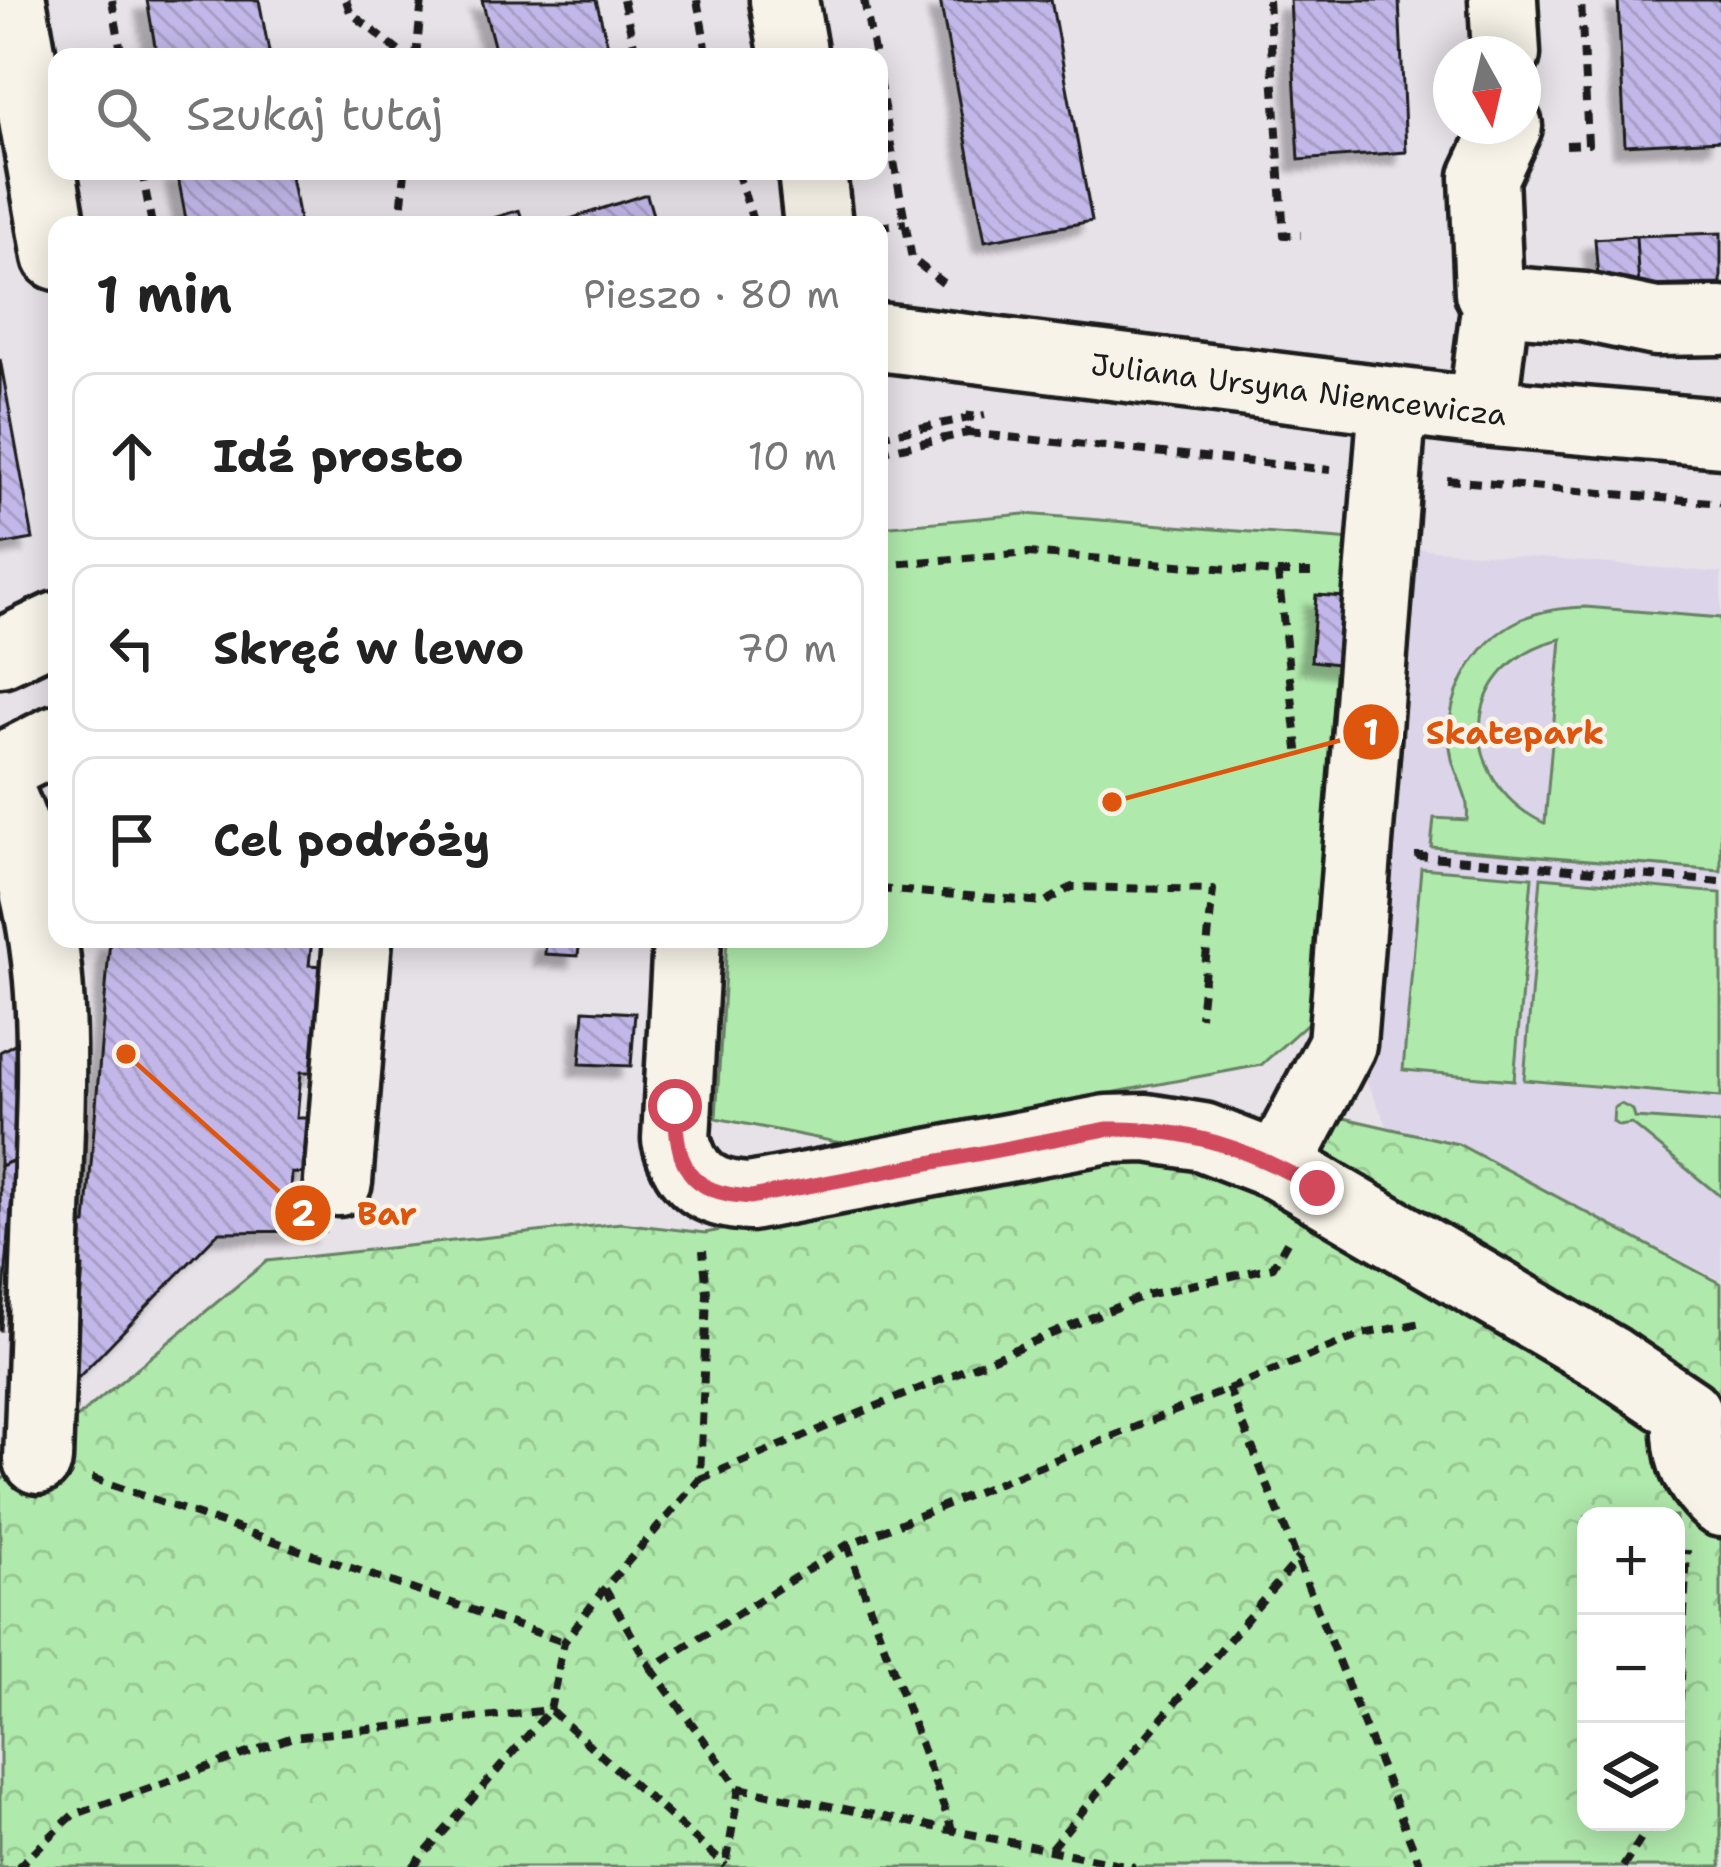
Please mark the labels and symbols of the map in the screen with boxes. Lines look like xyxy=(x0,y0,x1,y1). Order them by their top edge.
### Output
north arrow xyxy=(1433,36,1541,144)
street label: Juliana Ursyna Niemcewicza xyxy=(1089,343,1509,435)
callout: Skatepark xyxy=(1341,698,1628,767)
text: 1 xyxy=(1363,708,1379,757)
text: Skatepark xyxy=(1426,710,1604,755)
route start xyxy=(648,1079,702,1133)
route end xyxy=(1290,1161,1344,1215)
callout: Bar xyxy=(273,1178,441,1247)
text: 2 xyxy=(290,1189,316,1238)
text: Bar xyxy=(357,1191,417,1236)

